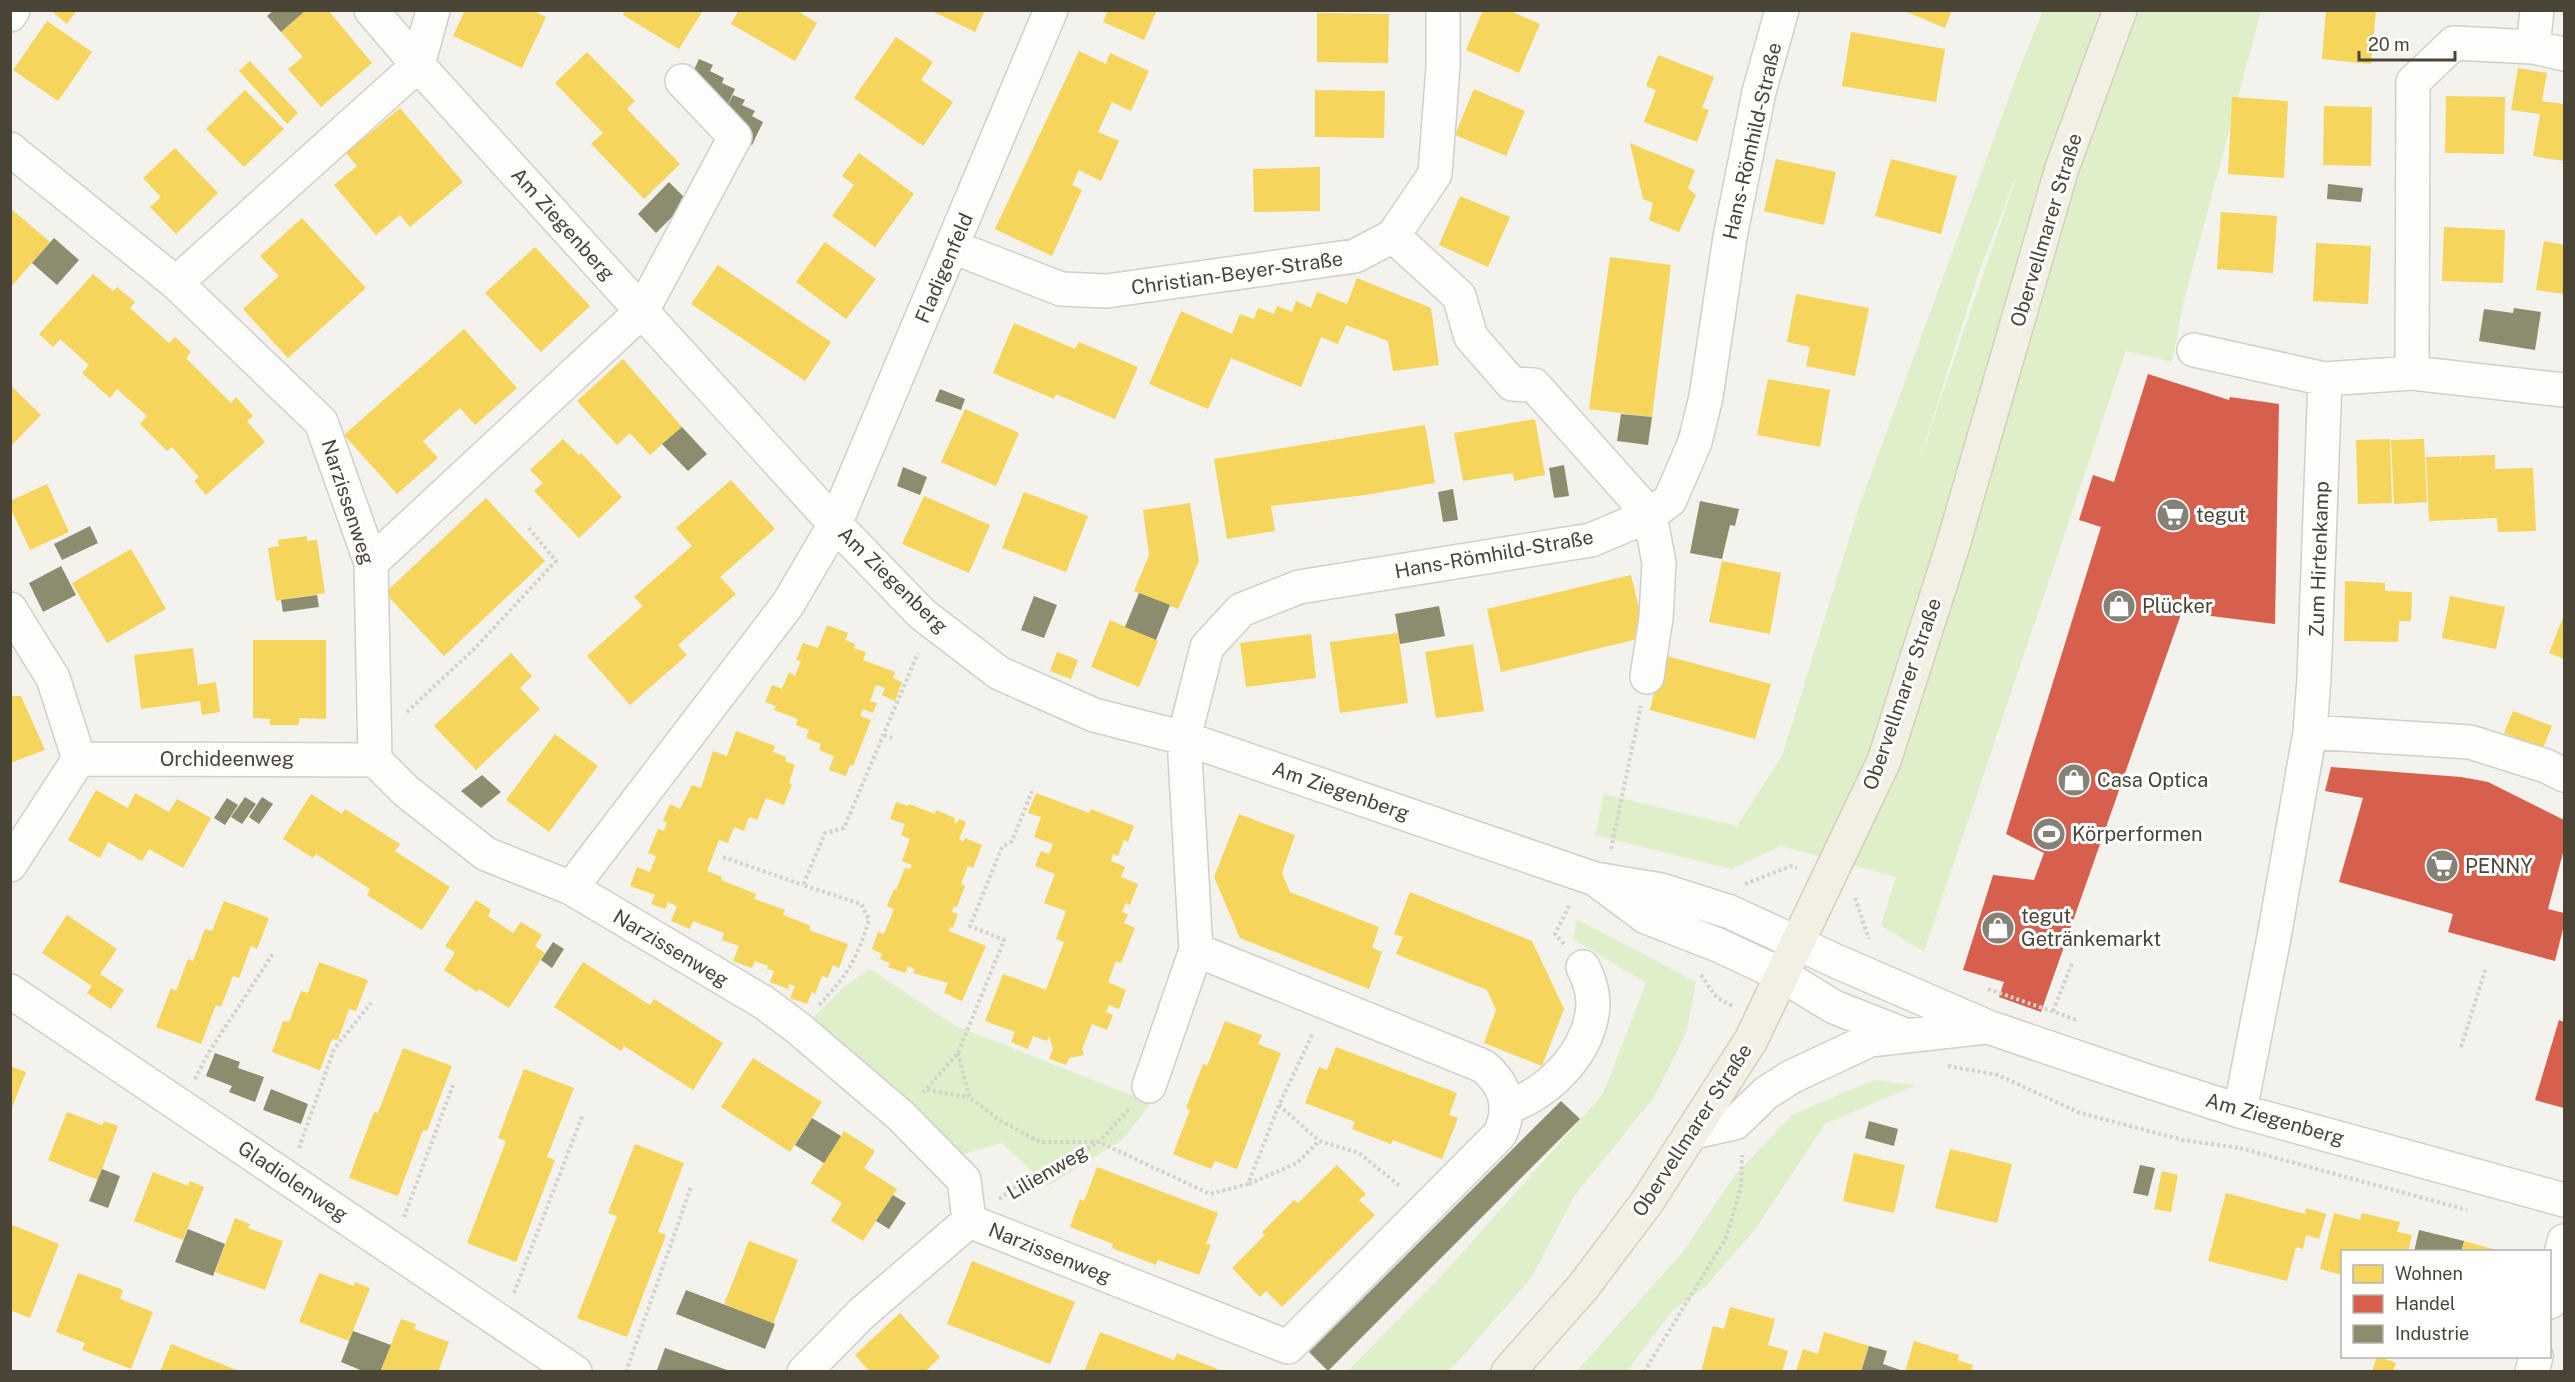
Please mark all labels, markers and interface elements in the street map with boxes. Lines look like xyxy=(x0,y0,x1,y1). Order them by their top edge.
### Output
scale bar xyxy=(2359,24,2455,62)
text: 20 m xyxy=(2368,34,2410,55)
street label: Hans-Römhild-Straße xyxy=(1718,40,1786,242)
street label: Obervellmarer Straße xyxy=(2005,130,2087,330)
street label: Am Ziegenberg xyxy=(506,163,620,285)
street label: Fladigenfeld xyxy=(910,209,978,327)
street label: Christian-Beyer-Straße xyxy=(1130,246,1344,300)
street label: Narzissenweg xyxy=(316,436,380,568)
street label: Zum Hirtenkamp xyxy=(2304,481,2334,637)
supermarket icon: tegut xyxy=(2155,497,2191,533)
place label: tegut xyxy=(2196,503,2246,527)
street label: Am Ziegenberg xyxy=(833,522,953,638)
street label: Hans-Römhild-Straße xyxy=(1393,525,1595,583)
shop icon: Plücker xyxy=(2101,588,2137,624)
place label: Plücker xyxy=(2142,594,2213,618)
street label: Obervellmarer Straße xyxy=(1858,595,1946,793)
street label: Orchideenweg xyxy=(160,747,294,771)
street label: Am Ziegenberg xyxy=(1269,756,1413,826)
shop icon: Casa Optica xyxy=(2056,762,2092,798)
place label: Casa Optica xyxy=(2097,768,2208,792)
sports icon: Körperformen xyxy=(2031,816,2067,852)
place label: Körperformen xyxy=(2072,822,2203,846)
supermarket icon: PENNY xyxy=(2424,848,2460,884)
place label: PENNY xyxy=(2465,854,2533,878)
street label: Narzissenweg xyxy=(609,904,733,992)
place label: tegut Getränkemarkt xyxy=(2021,904,2161,951)
shop icon: tegut Getränkemarkt xyxy=(1980,910,2016,946)
street label: Obervellmarer Straße xyxy=(1627,1039,1757,1221)
street label: Am Ziegenberg xyxy=(2203,1088,2347,1150)
street label: Gladiolenweg xyxy=(234,1135,352,1227)
street label: Lilienweg xyxy=(1002,1139,1092,1205)
street label: Narzissenweg xyxy=(985,1217,1115,1289)
legend xyxy=(2341,1250,2551,1358)
text: Wohnen xyxy=(2395,1263,2463,1284)
text: Handel xyxy=(2395,1293,2455,1314)
text: Industrie xyxy=(2395,1323,2469,1344)

